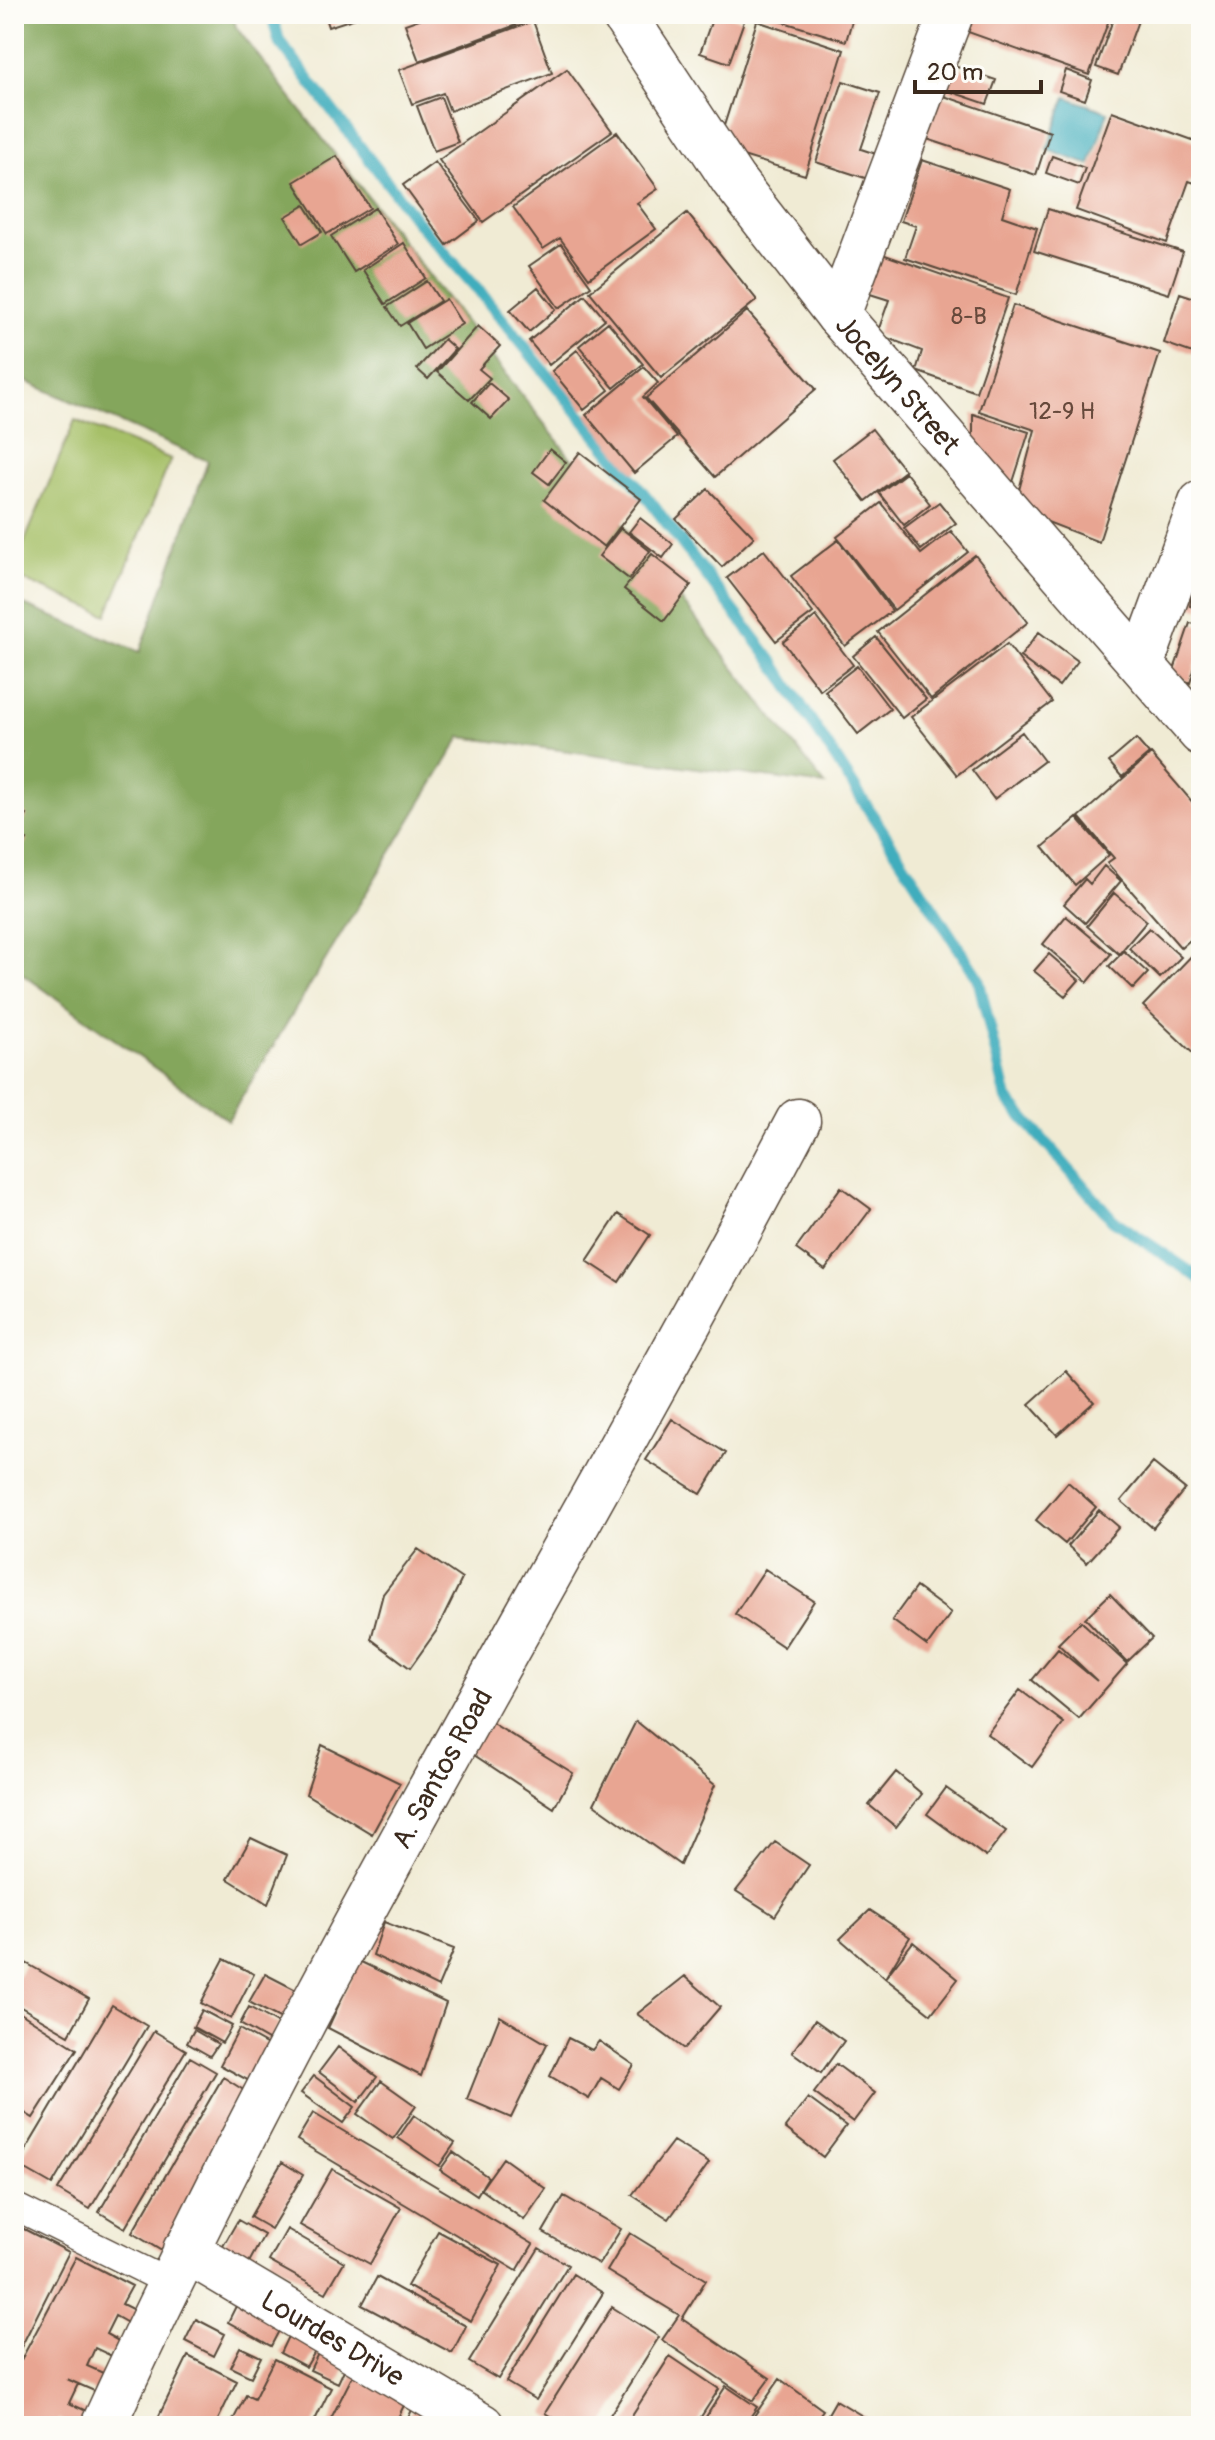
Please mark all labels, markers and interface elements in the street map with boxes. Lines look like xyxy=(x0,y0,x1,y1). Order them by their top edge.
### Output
scale bar xyxy=(915,44,1041,94)
text: 20 m xyxy=(927,58,983,87)
house number: 8-B xyxy=(951,302,987,331)
street label: Jocelyn Street xyxy=(827,309,967,463)
house number: 12-9 H xyxy=(1029,397,1095,426)
street label: A. Santos Road xyxy=(385,1683,501,1855)
street label: Lourdes Drive xyxy=(254,2283,410,2395)

